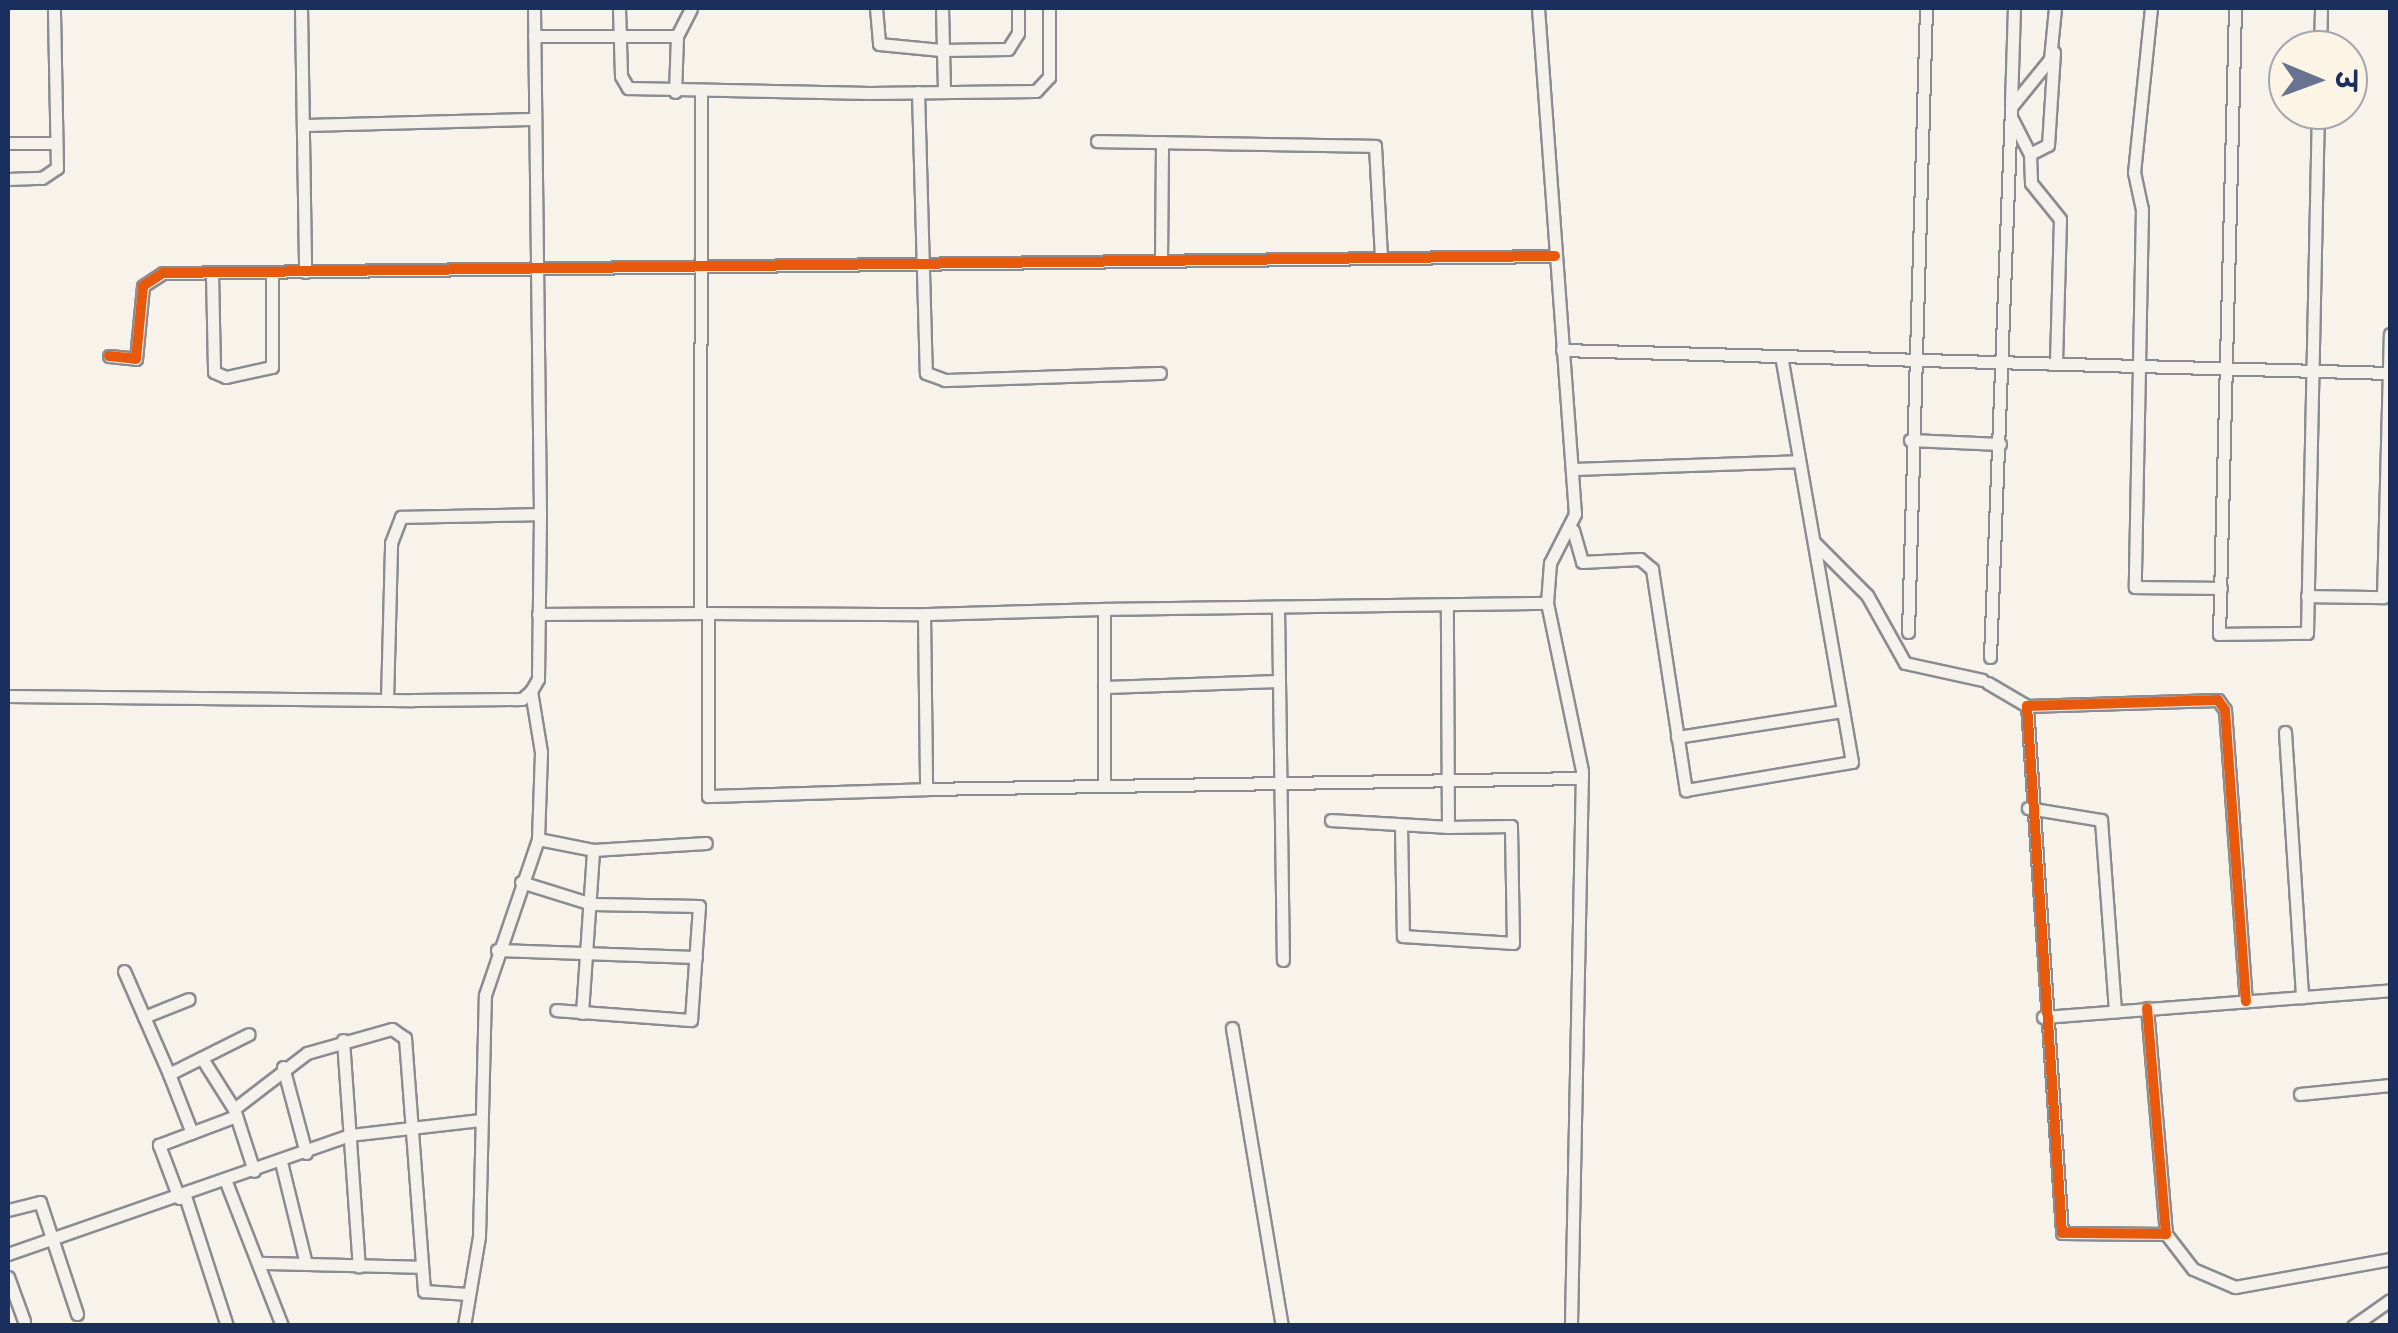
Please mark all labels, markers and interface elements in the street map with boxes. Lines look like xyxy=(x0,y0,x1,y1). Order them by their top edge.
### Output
north arrow xyxy=(2268,30,2368,130)
text: उ xyxy=(2327,71,2365,90)

